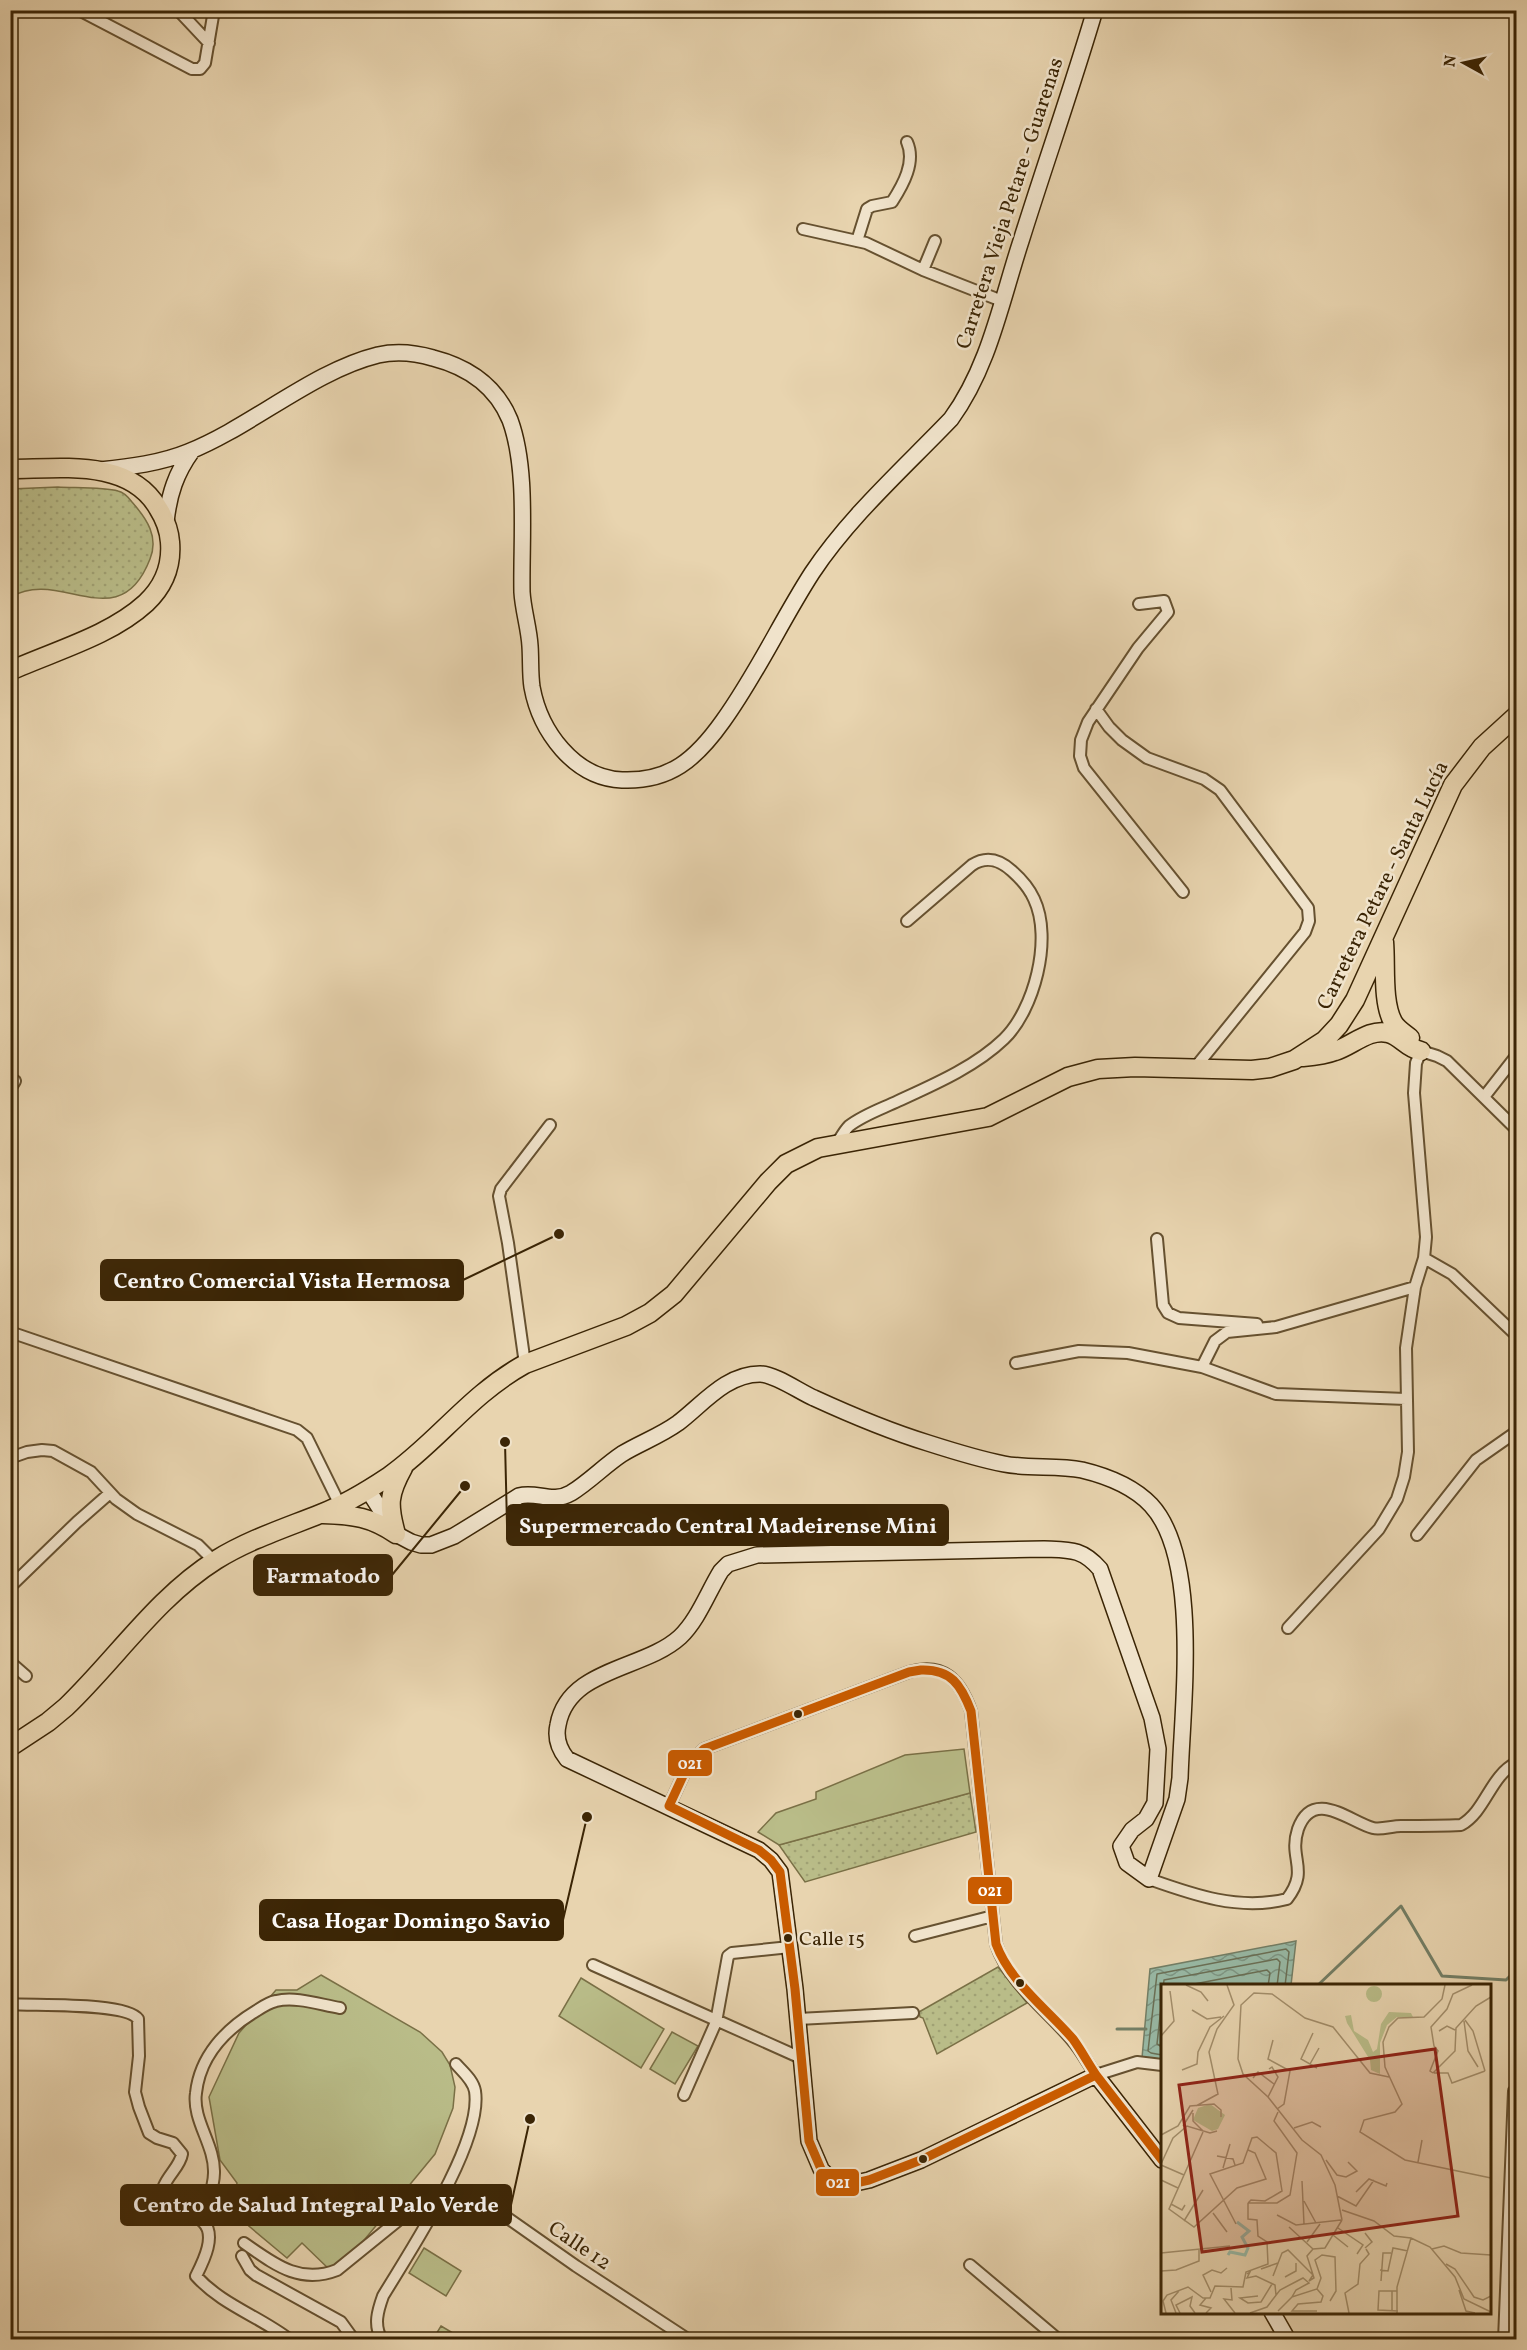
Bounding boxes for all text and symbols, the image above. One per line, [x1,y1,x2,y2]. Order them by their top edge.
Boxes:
north arrow [1434,33,1494,93]
street label: Carretera Vieja Petare - Guarenas [950,54,1071,353]
text: N [1439,54,1463,68]
street label: Carretera Petare - Santa Lucía [1310,756,1456,1015]
callout: Centro Comercial Vista Hermosa [101,1260,463,1300]
text: Centro Comercial Vista Hermosa [113,1267,451,1298]
callout: Supermercado Central Madeirense Mini [507,1505,948,1545]
text: Supermercado Central Madeirense Mini [519,1512,937,1543]
callout: Farmatodo [254,1555,392,1595]
text: Farmatodo [266,1562,380,1593]
unlabelled marker [792,1708,804,1720]
line badge: 021 [667,1749,713,1777]
text: 021 [678,1754,702,1776]
line badge: 021 [967,1876,1013,1905]
text: 021 [978,1881,1002,1903]
callout: Casa Hogar Domingo Savio [260,1900,563,1940]
text: Casa Hogar Domingo Savio [272,1907,550,1938]
place label: Calle 15 [799,1926,865,1954]
marker: Calle 15 [782,1932,794,1944]
unlabelled marker [1014,1977,1026,1989]
inset map [1161,1984,1491,2314]
unlabelled marker [917,2153,929,2165]
line badge: 021 [815,2168,860,2197]
text: 021 [826,2173,850,2195]
callout: Centro de Salud Integral Palo Verde [121,2185,511,2225]
text: Centro de Salud Integral Palo Verde [133,2191,499,2222]
street label: Calle 12 [542,2215,616,2278]

